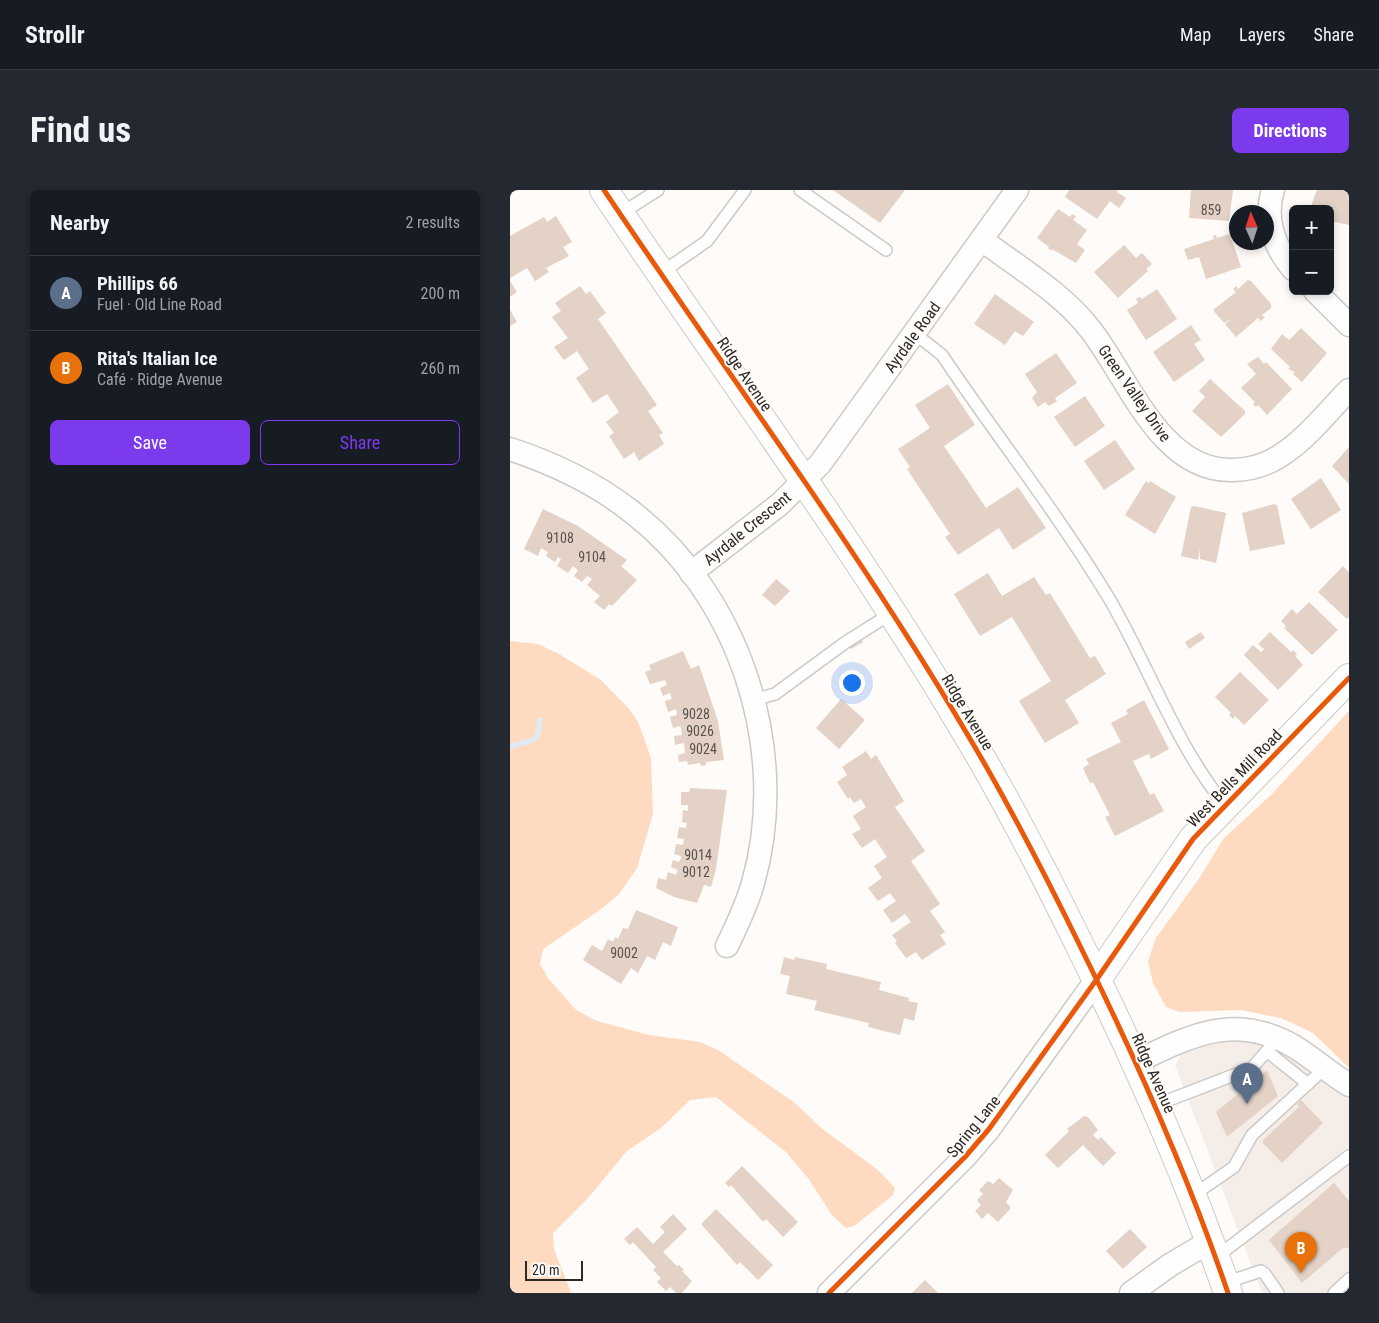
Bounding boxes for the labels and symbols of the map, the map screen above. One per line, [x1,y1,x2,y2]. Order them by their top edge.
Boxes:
house number: 859 [1201,202,1221,218]
north arrow [1229,205,1274,250]
street label: Ayrdale Road [880,298,944,376]
street label: Ridge Avenue [713,334,776,415]
street label: Green Valley Drive [1094,341,1175,445]
street label: Ayrdale Crescent [700,487,795,569]
house number: 9108 [546,530,574,546]
house number: 9104 [578,549,606,565]
your location [839,670,865,696]
street label: Ridge Avenue [937,671,998,754]
house number: 9028 [682,706,710,722]
house number: 9026 [686,723,714,739]
street label: West Bells Mill Road [1183,725,1286,831]
house number: 9024 [689,741,717,757]
house number: 9014 [684,847,712,863]
house number: 9012 [682,864,710,880]
house number: 9002 [610,945,638,961]
street label: Ridge Avenue [1128,1030,1180,1116]
pin: A [1231,1063,1263,1104]
street label: Spring Lane [943,1091,1004,1161]
pin: B [1285,1232,1317,1273]
scale bar [525,1258,582,1281]

